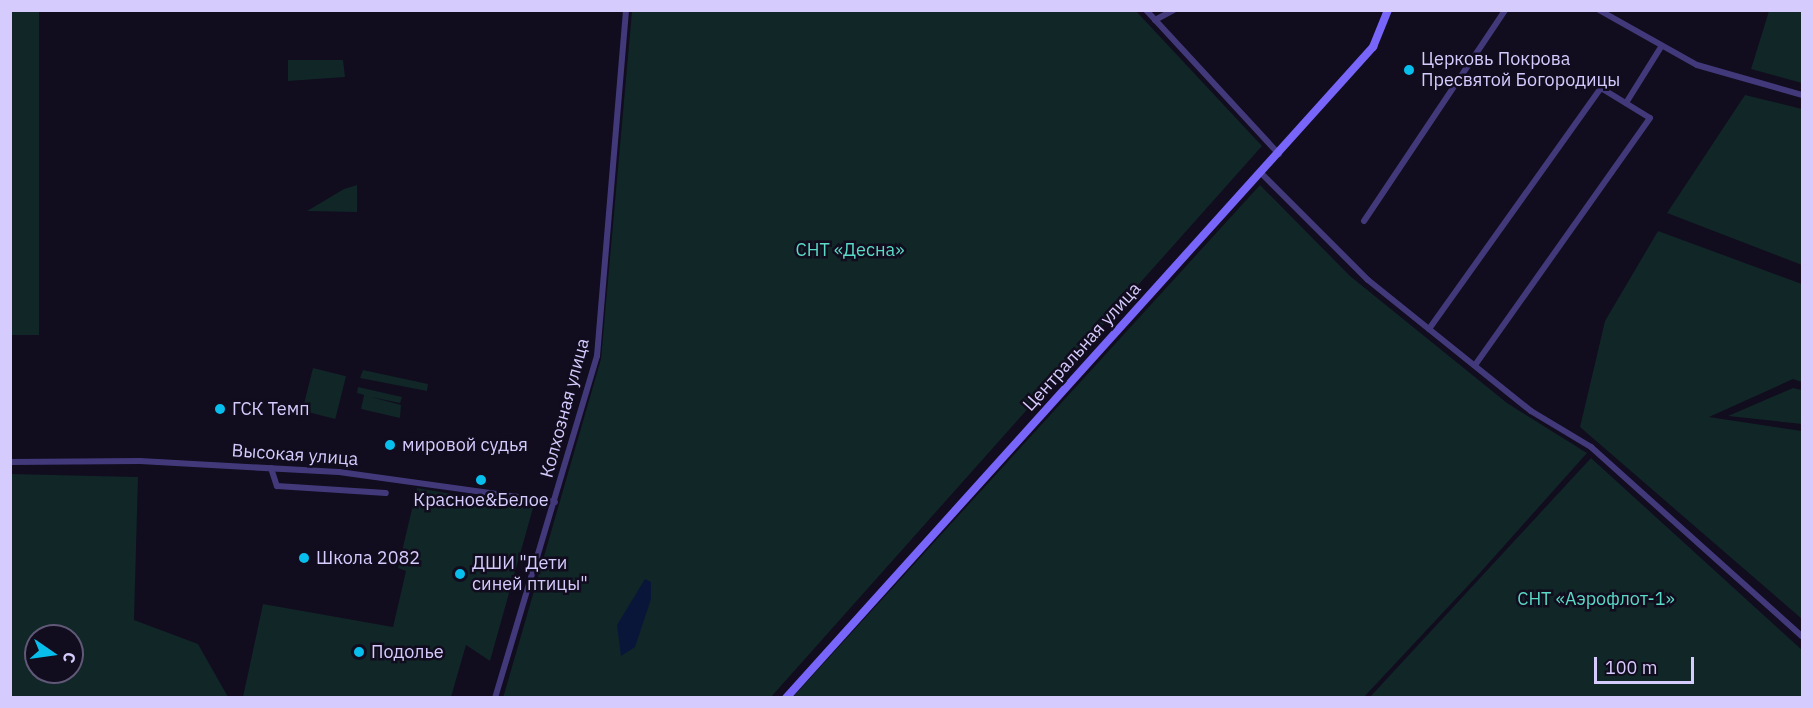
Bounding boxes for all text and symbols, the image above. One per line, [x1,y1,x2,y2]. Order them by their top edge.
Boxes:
place label: Церковь Покрова Пресвятой Богородицы [1421,49,1620,92]
marker: Церковь Покрова Пресвятой Богородицы [1402,63,1416,77]
park label: СНТ «Десна» [796,239,904,261]
street label: Центральная улица [1019,278,1145,416]
street label: Колхозная улица [536,336,594,480]
place label: ГСК Темп [232,398,310,420]
marker: ГСК Темп [213,402,227,416]
place label: мировой судья [402,434,528,456]
marker: мировой судья [383,438,397,452]
street label: Высокая улица [231,440,359,470]
marker: Красное&Белое [474,473,488,487]
place label: Красное&Белое [413,489,549,511]
place label: Школа 2082 [316,547,420,569]
marker: Школа 2082 [297,551,311,565]
place label: ДШИ "Дети синей птицы" [472,553,588,596]
marker: ДШИ "Дети синей птицы" [453,567,467,581]
park label: СНТ «Аэрофлот-1» [1517,588,1675,610]
north arrow [24,624,84,684]
place label: Подолье [371,641,444,663]
marker: Подолье [352,645,366,659]
scale bar [1597,645,1698,683]
text: С [59,650,81,665]
text: 100 m [1605,656,1657,679]

